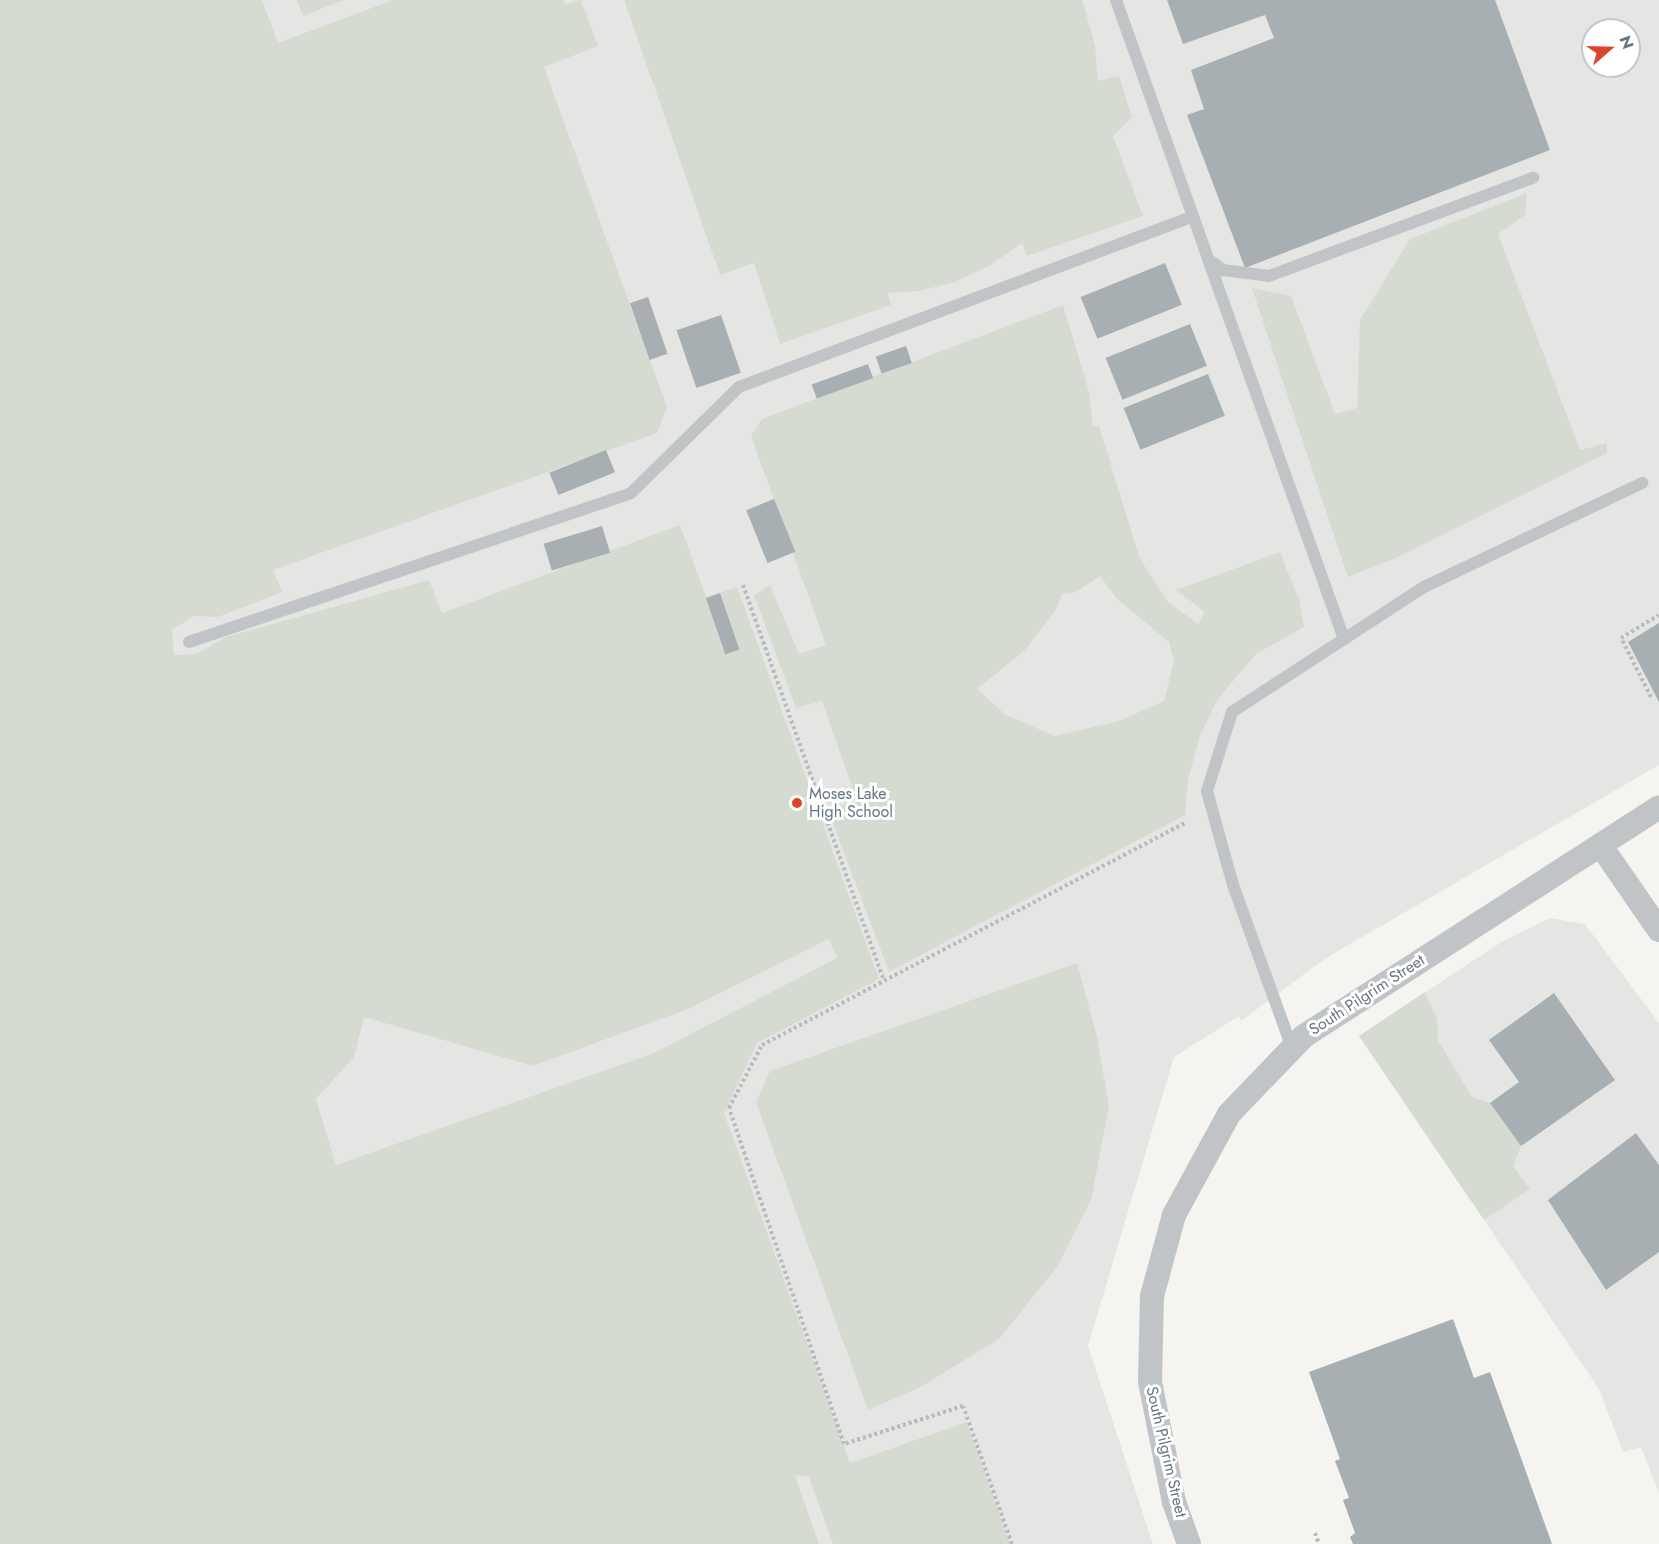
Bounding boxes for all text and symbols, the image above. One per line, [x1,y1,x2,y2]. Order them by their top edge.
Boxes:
north arrow [1581,18,1641,78]
text: N [1614,32,1639,52]
place label: Moses Lake High School [809,784,893,822]
marker: Moses Lake High School [790,796,804,810]
street label: South Pilgrim Street [1306,951,1428,1039]
street label: South Pilgrim Street [1142,1385,1190,1519]

